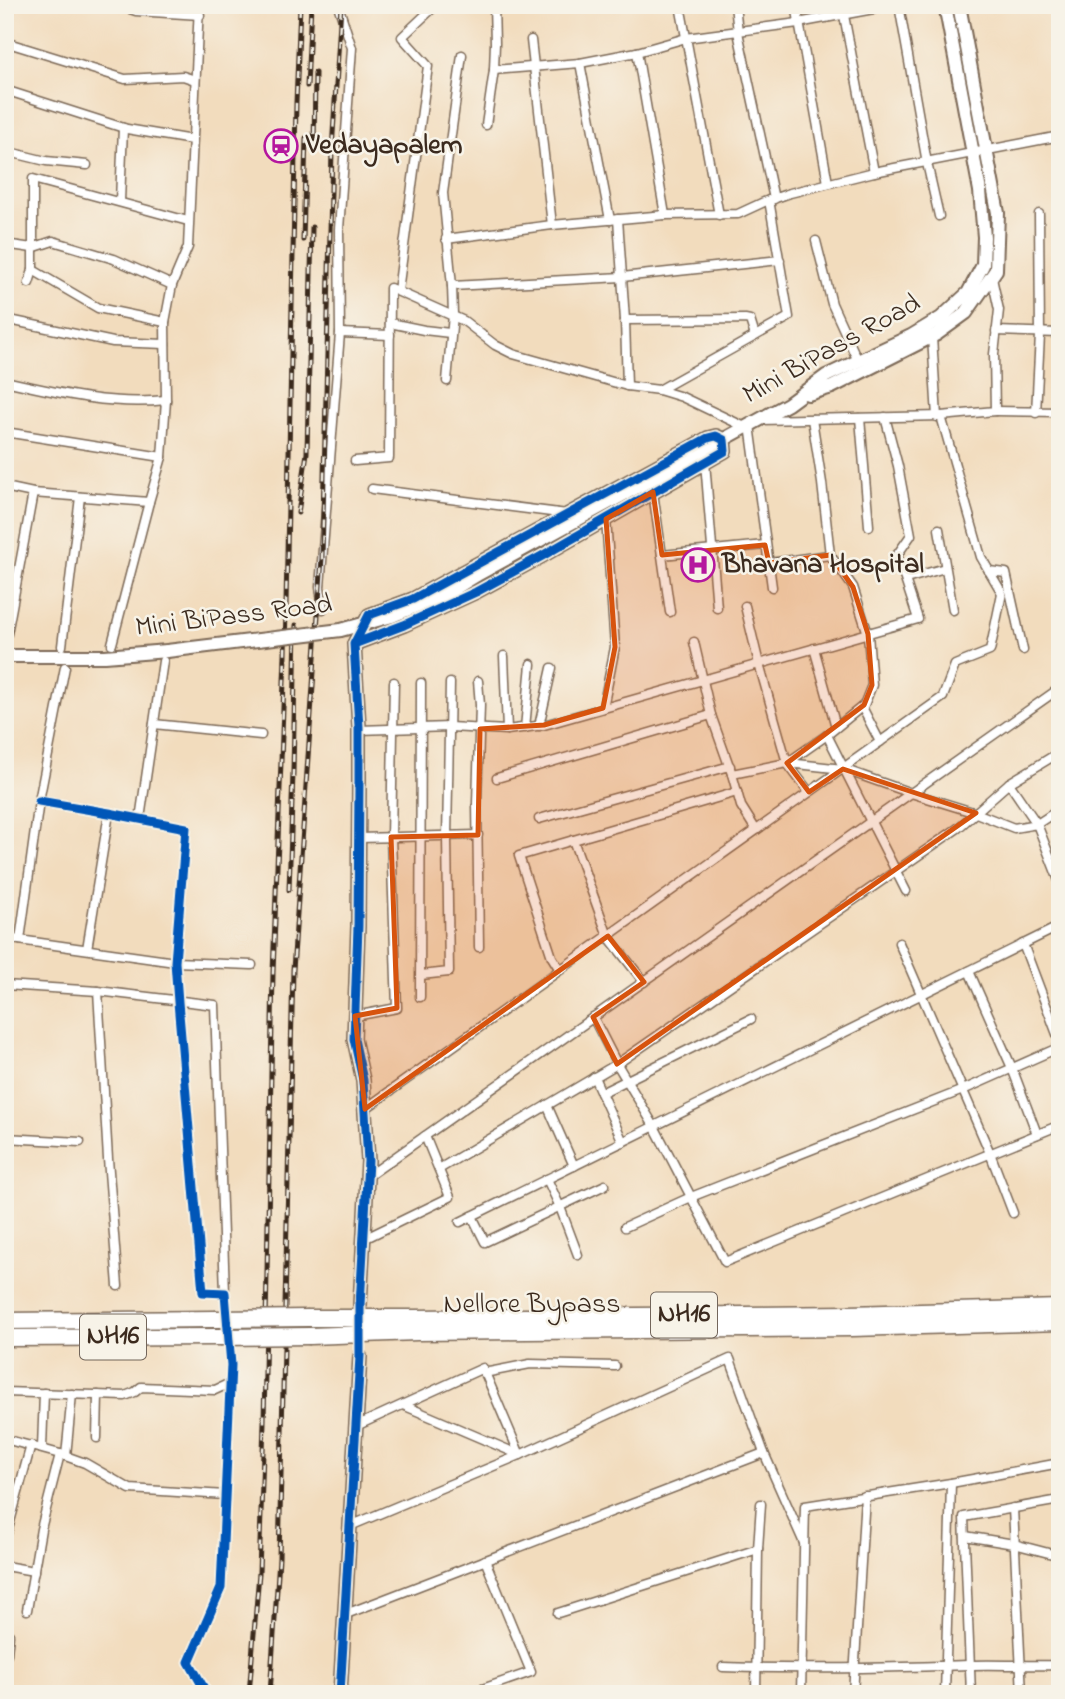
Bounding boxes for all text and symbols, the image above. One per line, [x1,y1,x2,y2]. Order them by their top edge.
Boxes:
place label: Vedayapalem [305,126,463,167]
station icon: Vedayapalem [262,127,300,165]
street label: Mini BiPass Road [736,284,929,416]
place label: Bhavana Hospital [720,545,924,586]
hospital icon: Bhavana Hospital [679,546,717,584]
street label: Mini BiPass Road [133,585,335,649]
street label: Nellore Bypass [444,1285,620,1326]
road number: NH16 [651,1292,717,1338]
road number: NH16 [80,1314,146,1360]

